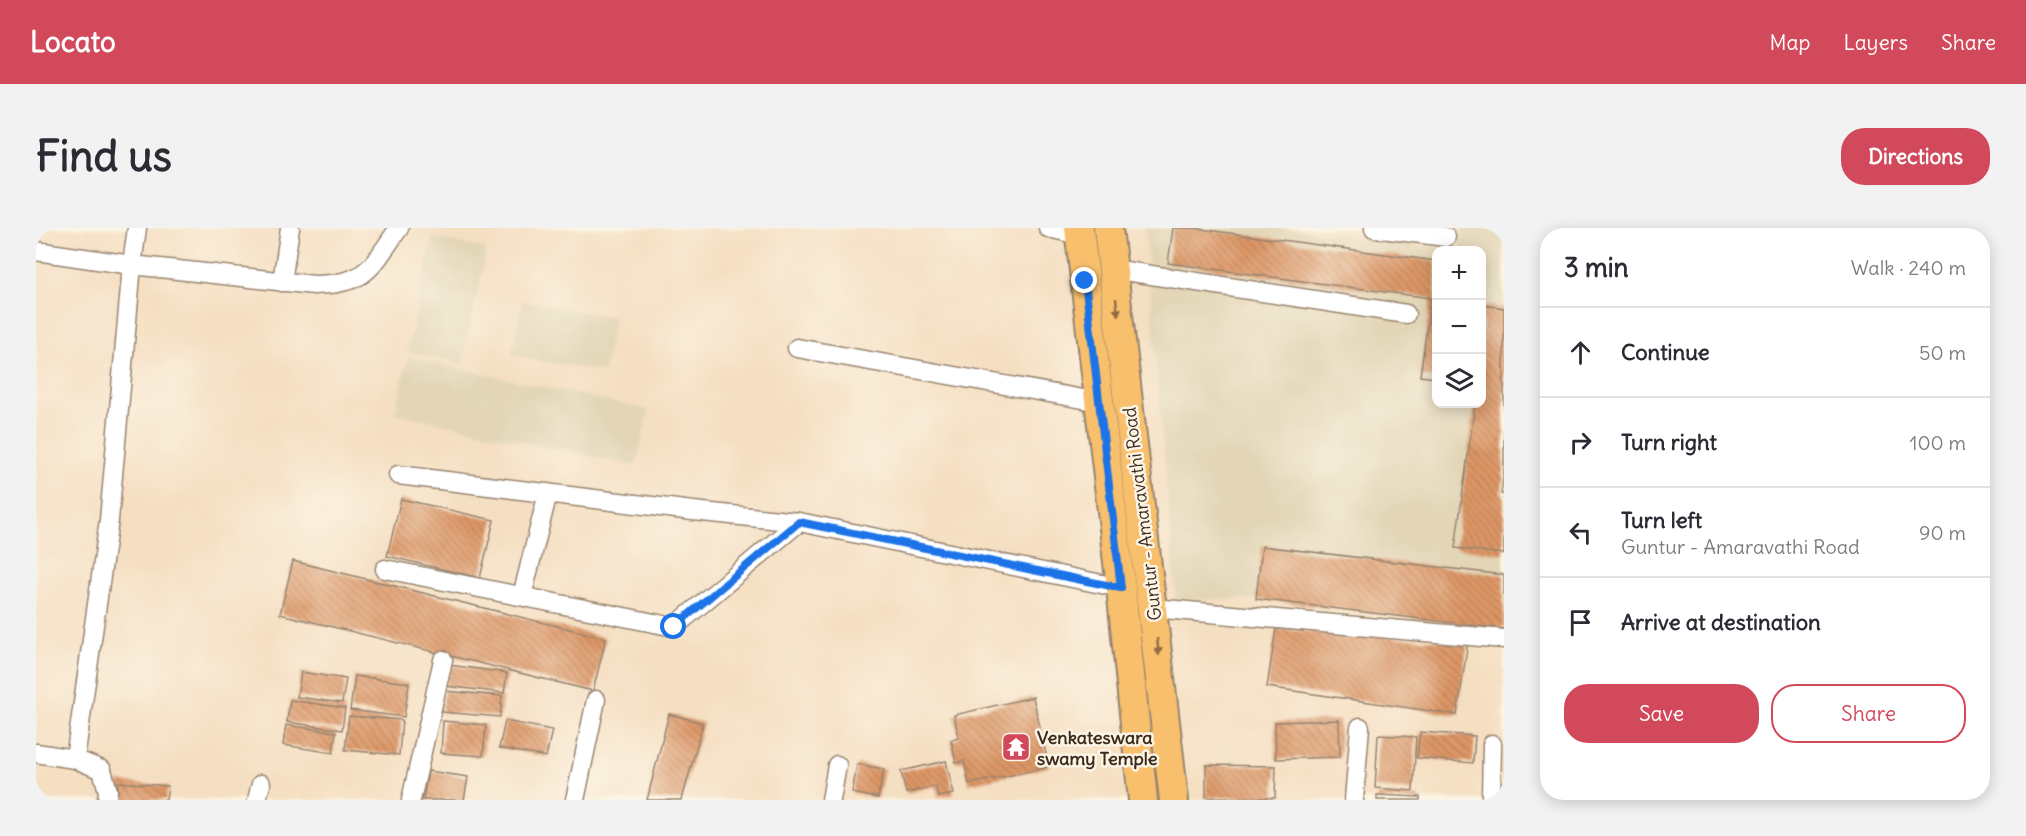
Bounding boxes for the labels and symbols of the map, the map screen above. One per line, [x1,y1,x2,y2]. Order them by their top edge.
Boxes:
route end [1071,267,1097,293]
one-way arrow [1113,298,1122,317]
street label: Guntur - Amaravathi Road [1117,406,1167,622]
route start [660,613,686,639]
one-way arrow [1153,637,1162,656]
place label: Venkateswara swamy Temple [1037,726,1158,770]
temple icon: Venkateswara swamy Temple [1000,731,1032,763]

